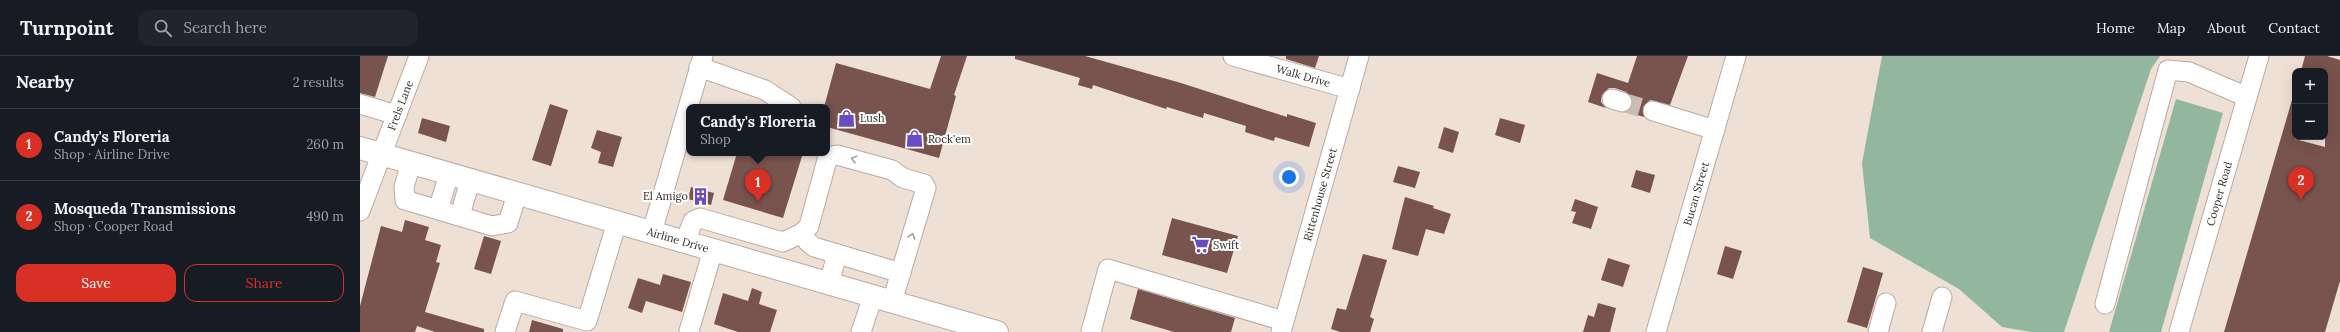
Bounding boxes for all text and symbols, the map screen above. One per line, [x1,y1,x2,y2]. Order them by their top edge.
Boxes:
search box [138,10,418,46]
text: Turnpoint [20,16,114,40]
icon: search [152,17,174,39]
text: Search here [184,18,267,37]
text: Home [2096,19,2135,37]
text: Map [2157,19,2185,37]
text: About [2207,19,2246,37]
text: Contact [2268,19,2320,37]
street label: Walk Drive [1275,62,1332,90]
map controls [2292,68,2328,140]
button: + [2292,68,2328,104]
text: Nearby [16,71,74,93]
text: 2 results [293,74,344,91]
street label: Frels Lane [384,78,416,132]
popup [686,104,830,156]
button: − [2292,104,2328,140]
shop icon: Lush [837,108,857,128]
place label: Lush [860,111,885,125]
text: Candy's Floreria [700,112,816,131]
text: Candy's Floreria [54,127,170,146]
shop icon: Rock'em [905,129,925,149]
text: Shop [700,131,731,148]
place label: Rock'em [928,132,971,146]
text: 1 [26,136,32,153]
text: 260 m [306,136,344,153]
street label: Rittenhouse Street [1300,145,1340,243]
text: Shop · Airline Drive [54,146,170,163]
one-way arrow [851,155,858,164]
street label: Bucan Street [1680,159,1712,227]
street label: Cooper Road [2203,159,2235,228]
your location [1279,167,1299,187]
pin: 2 [2288,167,2314,200]
pin: 1 [745,169,771,202]
building icon: El Amigo [691,186,711,206]
place label: El Amigo [643,189,688,203]
text: Mosqueda Transmissions [54,199,236,218]
text: 2 [26,208,32,225]
text: 490 m [306,208,344,225]
text: Shop · Cooper Road [54,218,173,235]
street label: Airline Drive [644,224,711,255]
one-way arrow [907,233,916,240]
supermarket icon: Swift [1190,235,1210,255]
place label: Swift [1213,238,1240,252]
button: Save [16,264,176,302]
button: Share [184,264,344,302]

